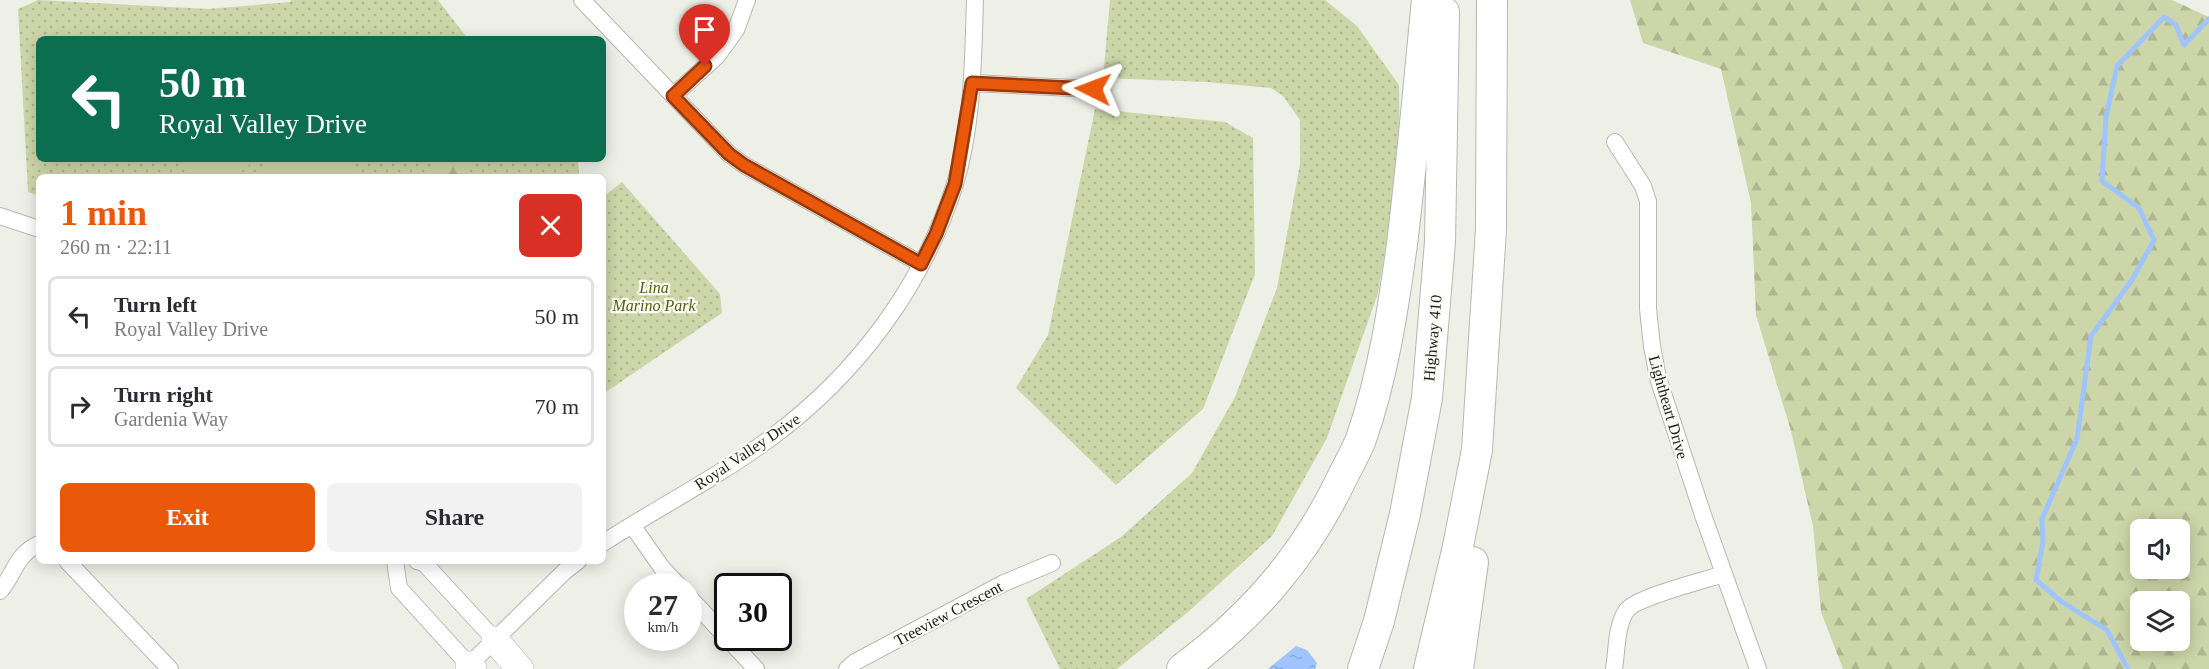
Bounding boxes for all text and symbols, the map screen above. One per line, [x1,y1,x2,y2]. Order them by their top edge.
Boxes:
pin [679,4,730,66]
icon: arrive [688,13,721,46]
position arrow [1061,57,1125,121]
icon: left [60,60,138,138]
text: 50 m [159,60,247,106]
text: Royal Valley Drive [159,109,367,139]
text: 1 min [60,193,147,233]
button: close [519,194,582,257]
text: 260 m · 22:11 [60,236,172,258]
park label: Lina Marino Park [611,279,696,314]
text: Turn left [114,292,197,317]
street label: Highway 410 [1420,294,1446,382]
icon: left [63,300,96,333]
text: 50 m [534,304,579,329]
text: Royal Valley Drive [114,318,268,340]
street label: Lightheart Drive [1645,353,1691,461]
text: Turn right [114,382,213,407]
icon: right [63,390,96,423]
text: 70 m [534,394,579,419]
text: Gardenia Way [114,408,228,430]
street label: Royal Valley Drive [691,410,804,494]
button: Exit [60,483,315,552]
button: Share [327,483,582,552]
map controls [2130,519,2190,651]
button: sound [2130,519,2190,579]
speed limit sign: 30 [714,573,792,651]
street label: Treeview Crescent [891,578,1006,649]
text: 27 [648,588,678,621]
button: layers [2130,591,2190,651]
text: km/h [648,619,678,635]

